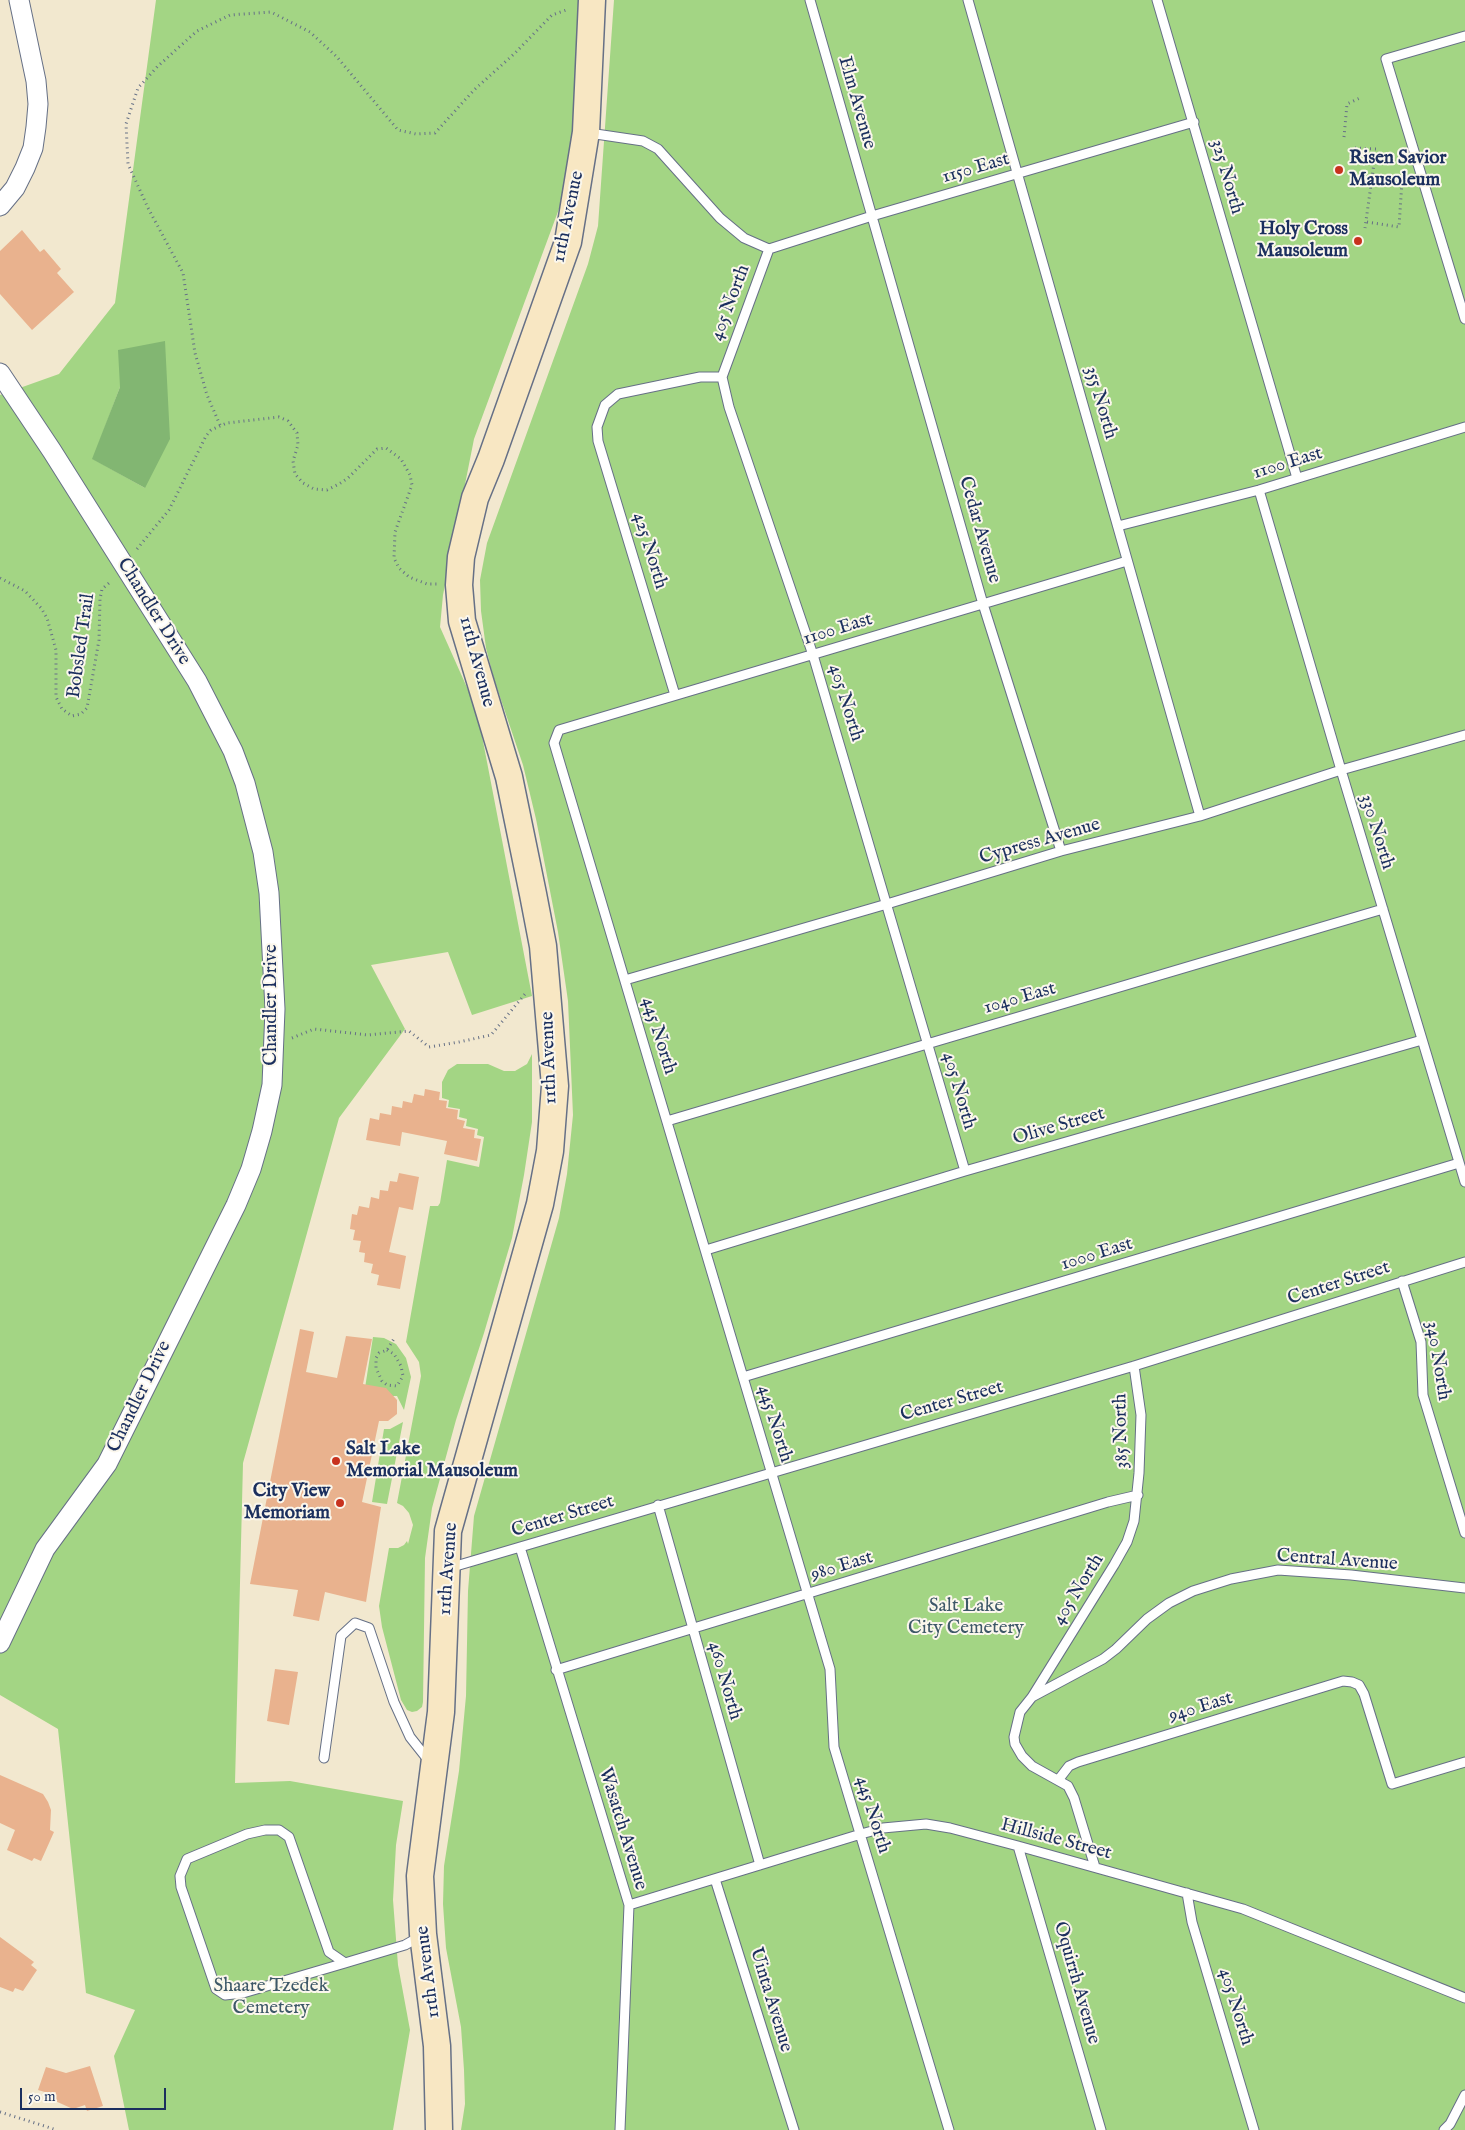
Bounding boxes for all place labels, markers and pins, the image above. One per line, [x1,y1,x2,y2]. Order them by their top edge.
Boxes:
place label: Risen Savior Mausoleum [1349,148,1446,192]
marker: Risen Savior Mausoleum [1333,164,1345,176]
place label: Holy Cross Mausoleum [1257,219,1348,263]
marker: Holy Cross Mausoleum [1352,235,1364,247]
place label: Salt Lake Memorial Mausoleum [346,1439,518,1483]
marker: Salt Lake Memorial Mausoleum [330,1455,342,1467]
place label: City View Memoriam [244,1481,330,1525]
marker: City View Memoriam [334,1497,346,1509]

